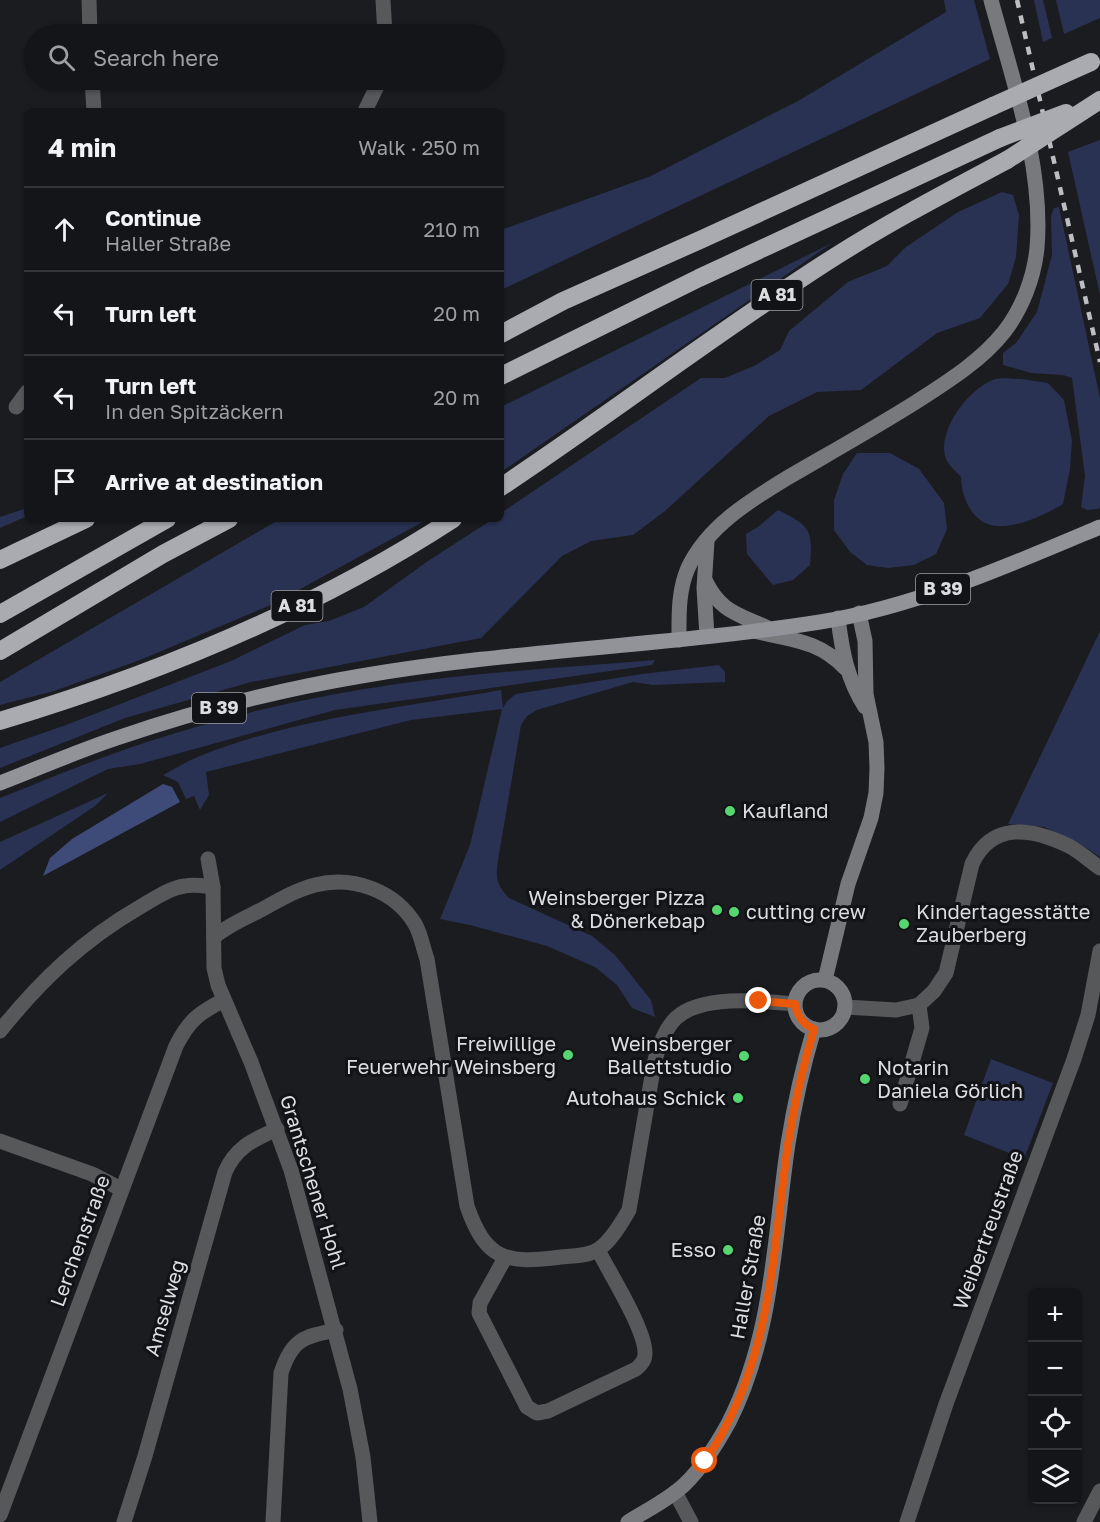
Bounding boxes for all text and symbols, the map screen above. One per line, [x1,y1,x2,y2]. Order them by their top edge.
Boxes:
search box [24,24,504,90]
icon: search [45,41,78,74]
text: Search here [93,44,219,71]
text: 4 min [48,132,116,163]
text: Walk · 250 m [358,135,480,159]
text: Continue [105,204,201,231]
icon: ahead [48,213,81,246]
text: 210 m [424,217,480,241]
text: Haller Straße [105,231,231,255]
road number: A 81 [752,280,802,310]
icon: left [48,297,81,330]
text: Turn left [105,300,196,327]
text: 20 m [433,301,480,325]
text: Turn left [105,372,196,399]
icon: left [48,381,81,414]
text: 20 m [433,385,480,409]
text: In den Spitzäckern [105,399,284,423]
icon: arrive [48,465,81,498]
text: Arrive at destination [105,468,323,495]
road number: B 39 [916,574,970,604]
road number: A 81 [272,591,322,621]
road number: B 39 [192,693,246,723]
place label: Kaufland [742,798,829,822]
marker: Kaufland [723,804,737,818]
place label: Weinsberger Pizza & Dönerkebap [528,885,705,932]
place label: cutting crew [746,899,866,923]
place label: Kindertagesstätte Zauberberg [916,899,1090,946]
marker: Weinsberger Pizza & Dönerkebap [710,903,724,917]
marker: cutting crew [727,905,741,919]
marker: Kindertagesstätte Zauberberg [897,917,911,931]
route end [745,987,771,1013]
place label: Freiwillige Feuerwehr Weinsberg [346,1031,556,1078]
place label: Weinsberger Ballettstudio [607,1031,732,1078]
marker: Freiwillige Feuerwehr Weinsberg [561,1048,575,1062]
marker: Weinsberger Ballettstudio [737,1049,751,1063]
place label: Notarin Daniela Görlich [877,1055,1023,1102]
marker: Notarin Daniela Görlich [858,1072,872,1086]
place label: Autohaus Schick [566,1085,726,1109]
marker: Autohaus Schick [731,1091,745,1105]
street label: Grantschener Hohl [276,1092,352,1272]
street label: Weibertreustraße [947,1147,1027,1312]
street label: Lerchenstraße [44,1172,114,1310]
street label: Haller Straße [724,1213,770,1341]
place label: Esso [671,1237,716,1261]
marker: Esso [721,1243,735,1257]
street label: Amselweg [139,1257,189,1359]
map controls [1028,1288,1082,1504]
button: + [1028,1288,1082,1342]
button: − [1028,1342,1082,1396]
button: locate [1028,1396,1082,1450]
route start [691,1447,717,1473]
button: layers [1028,1450,1082,1504]

